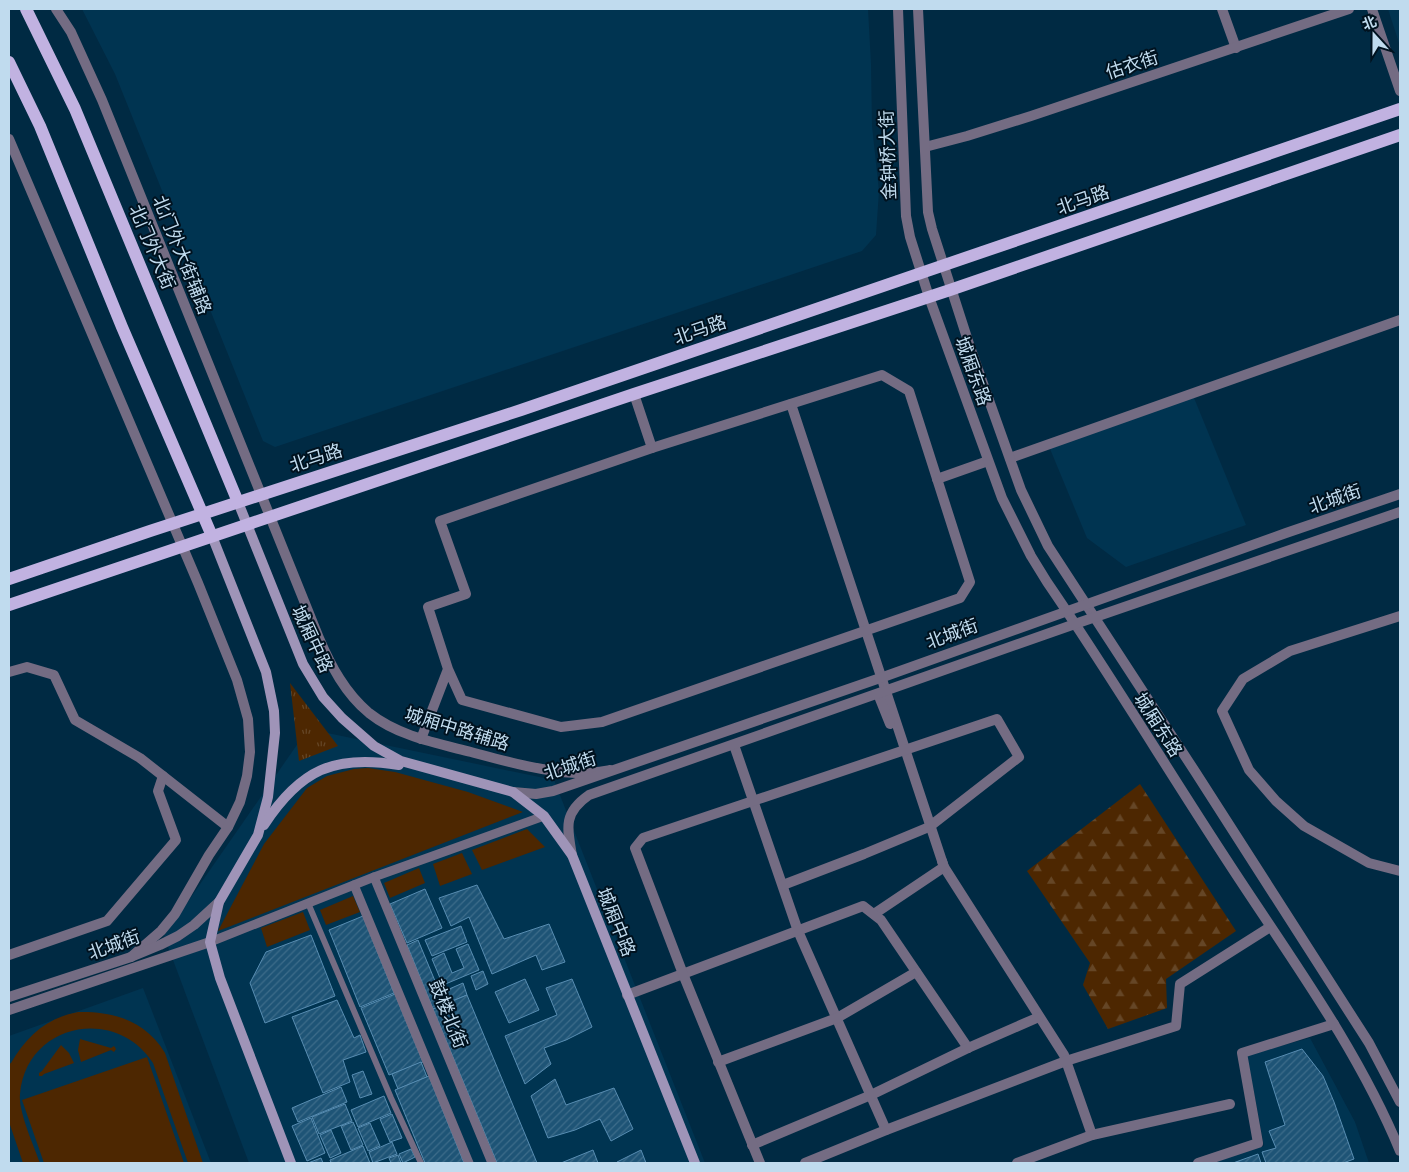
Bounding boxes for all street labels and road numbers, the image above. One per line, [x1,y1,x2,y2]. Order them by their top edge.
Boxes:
street label: 估衣街 [1103,46,1161,83]
street label: 金钟桥大街 [875,110,900,200]
street label: 北马路 [1054,181,1112,218]
street label: 北门外大街辅路 [149,192,216,317]
street label: 北门外大街 [125,201,180,292]
street label: 北马路 [671,311,729,348]
street label: 城厢东路 [951,333,996,408]
street label: 北马路 [287,439,345,476]
street label: 北城街 [1306,480,1364,517]
street label: 城厢中路 [288,602,337,676]
street label: 北城街 [923,614,981,653]
street label: 城厢东路 [1130,689,1187,761]
street label: 城厢中路辅路 [402,703,512,754]
street label: 北城街 [541,747,599,784]
street label: 城厢中路 [593,885,640,959]
street label: 北城街 [85,925,143,964]
street label: 鼓楼北街 [425,977,472,1051]

